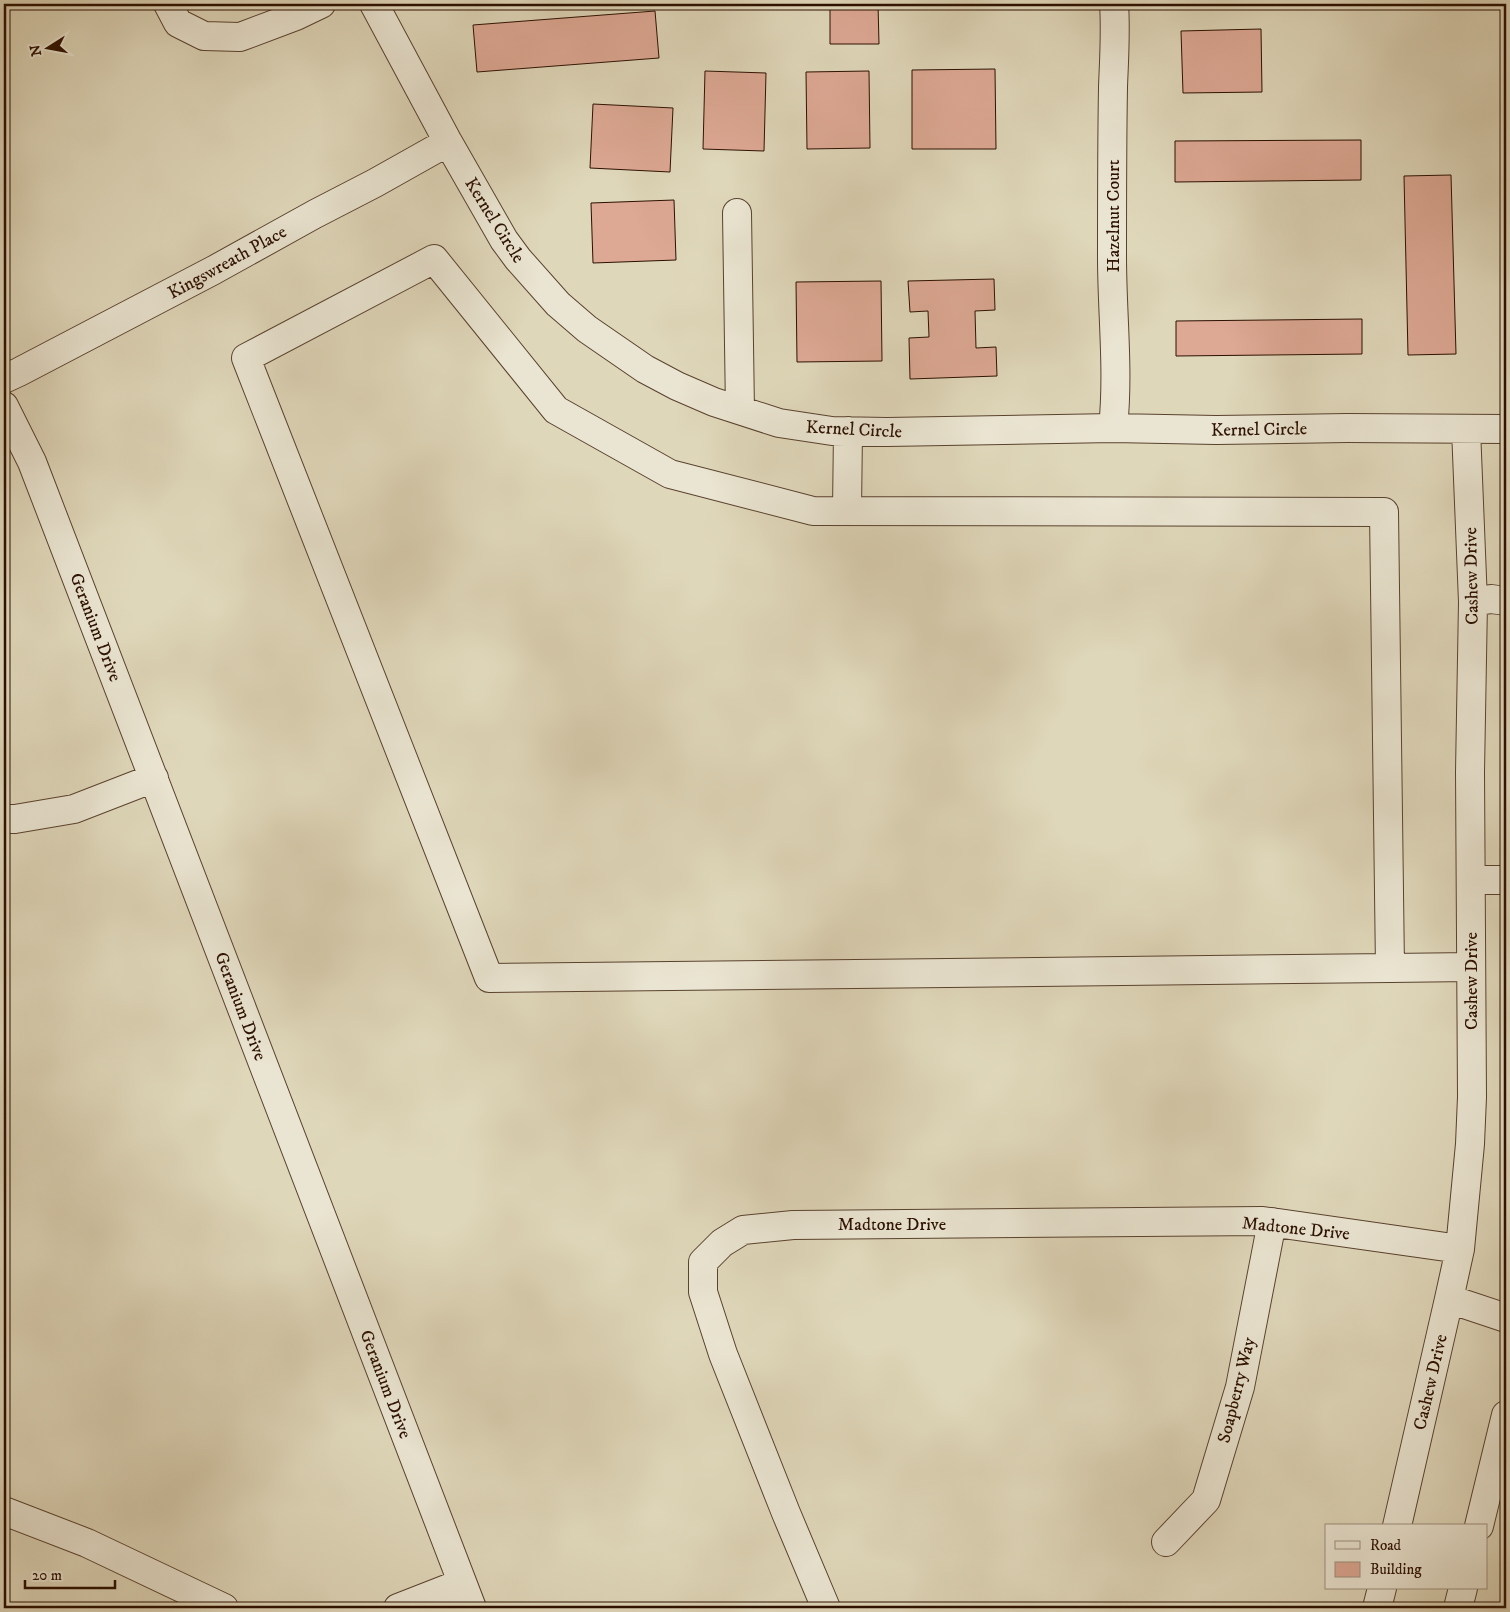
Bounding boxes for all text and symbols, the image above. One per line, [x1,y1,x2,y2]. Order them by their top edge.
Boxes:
north arrow [22,22,72,72]
text: N [26,42,46,58]
street label: Hazelnut Court [1103,159,1125,272]
street label: Kernel Circle [459,174,529,267]
street label: Kingswreath Place [164,221,291,305]
street label: Kernel Circle [805,416,903,444]
street label: Kernel Circle [1211,418,1307,442]
street label: Cashew Drive [1460,527,1484,625]
street label: Geranium Drive [64,570,126,685]
street label: Cashew Drive [1461,932,1483,1030]
street label: Geranium Drive [209,949,271,1064]
street label: Madtone Drive [1241,1212,1351,1246]
street label: Madtone Drive [838,1214,946,1236]
street label: Geranium Drive [354,1327,416,1442]
street label: Cashew Drive [1409,1332,1453,1432]
street label: Soapberry Way [1213,1335,1261,1445]
legend [1325,1524,1488,1590]
text: Road [1370,1536,1402,1555]
scale bar [25,1557,115,1589]
text: Building [1370,1560,1422,1579]
text: 20 m [32,1566,62,1585]

